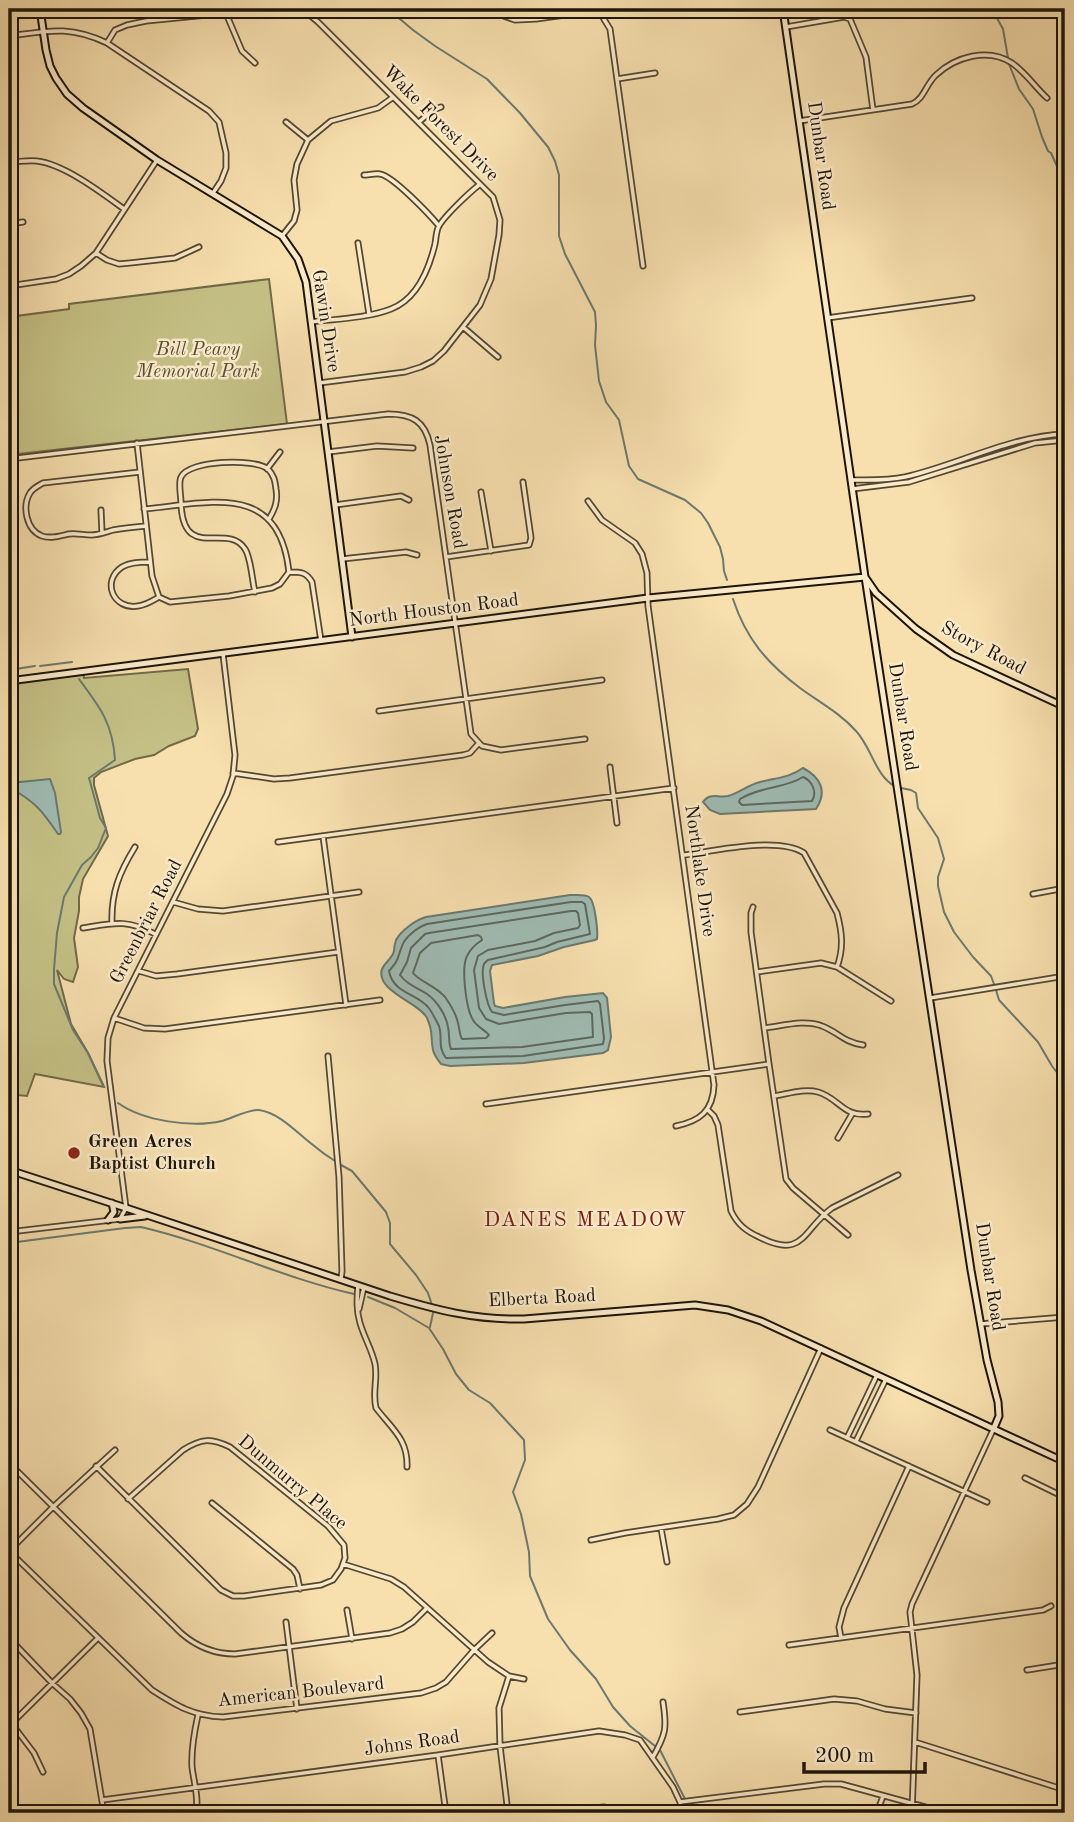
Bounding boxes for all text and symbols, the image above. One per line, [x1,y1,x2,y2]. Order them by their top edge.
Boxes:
street label: Wake Forest Drive [378,62,502,186]
street label: Dunbar Road [803,100,837,212]
street label: Gawin Drive [308,268,342,374]
park label: Bill Peavy Memorial Park [135,341,260,382]
street label: Johnson Road [430,433,468,551]
street label: North Houston Road [348,591,520,631]
street label: Story Road [937,619,1029,679]
street label: Dunbar Road [884,661,920,773]
street label: Northlake Drive [680,804,718,938]
street label: Greenbriar Road [108,857,187,987]
place label: Green Acres Baptist Church [88,1133,216,1174]
marker: Green Acres Baptist Church [66,1145,82,1161]
district label: DANES MEADOW [484,1210,688,1231]
street label: Dunbar Road [971,1221,1007,1333]
street label: Elberta Road [487,1287,597,1311]
street label: Dunmurry Place [234,1432,350,1534]
street label: American Boulevard [217,1675,385,1711]
street label: Johns Road [363,1728,461,1760]
scale bar [804,1731,925,1775]
text: 200 m [815,1746,874,1767]

